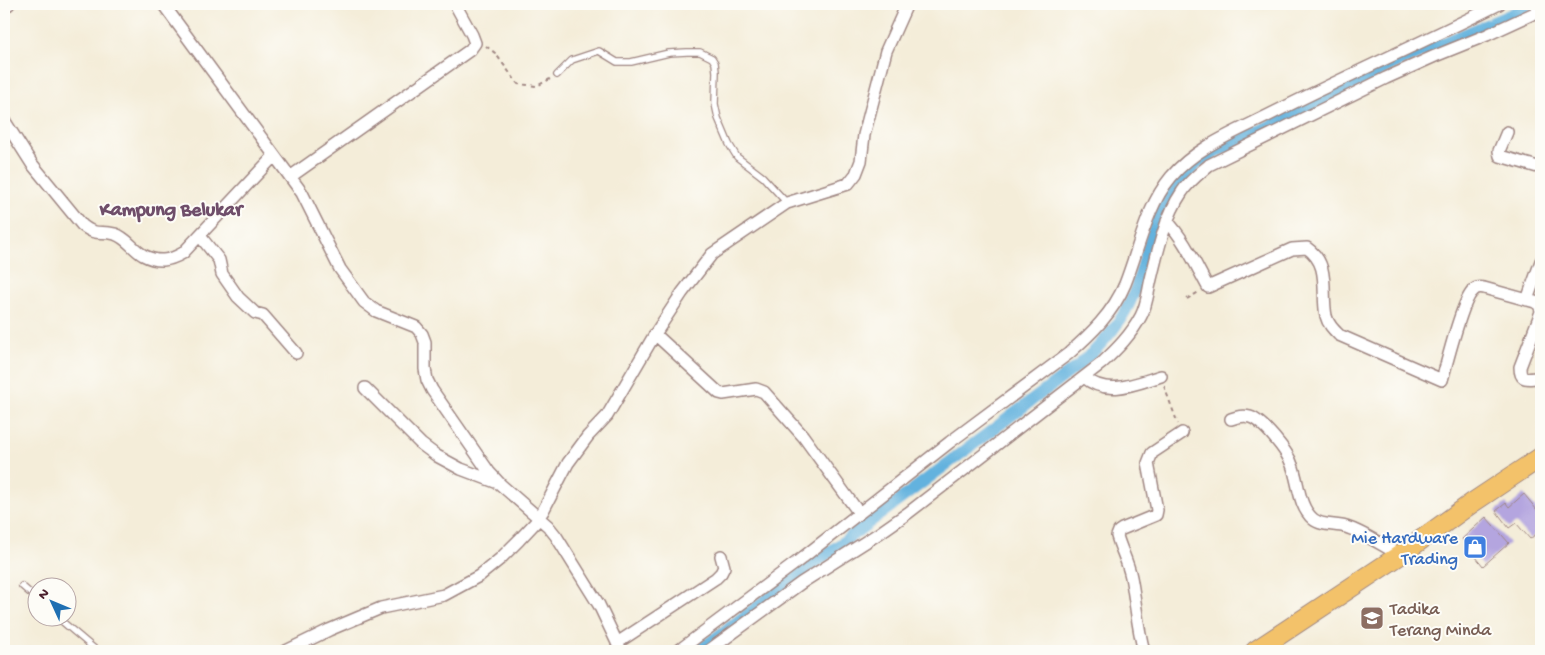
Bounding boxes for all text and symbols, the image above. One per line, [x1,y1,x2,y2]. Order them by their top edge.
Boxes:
district label: Kampung Belukar [99,200,244,223]
place label: Mie Hardware Trading [1351,529,1459,571]
shop icon: Mie Hardware Trading [1462,534,1488,560]
north arrow [28,578,78,628]
text: N [35,586,54,604]
place label: Tadika Terang Minda [1389,600,1492,642]
school or university icon: Tadika Terang Minda [1359,605,1385,631]

